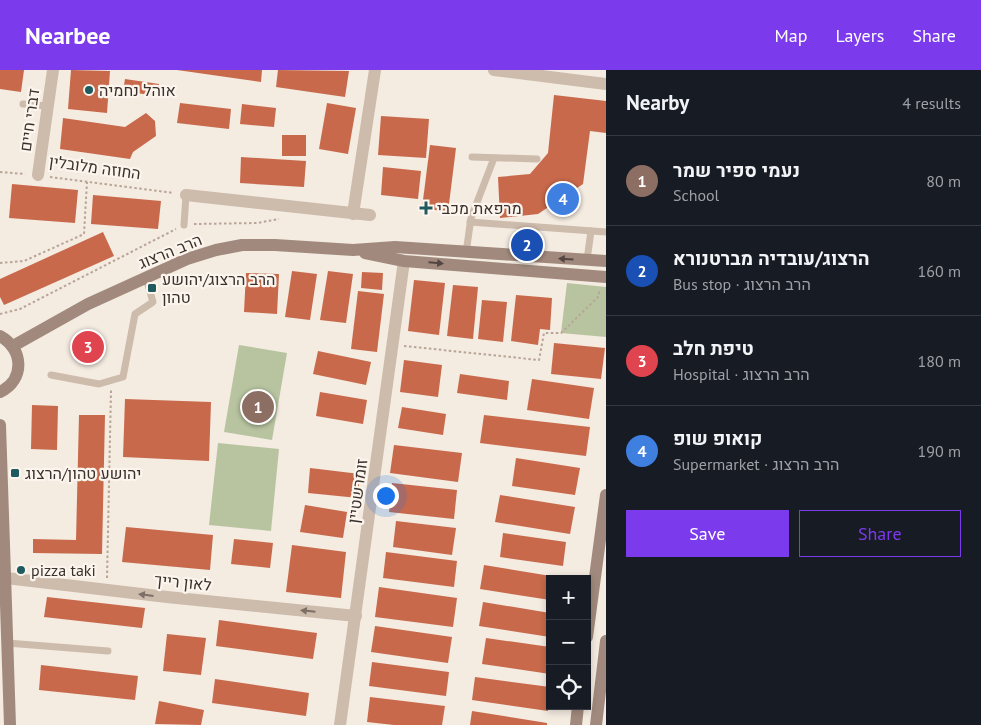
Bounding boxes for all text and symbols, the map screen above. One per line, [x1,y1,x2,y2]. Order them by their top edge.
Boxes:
text: Nearbee [25,20,110,51]
text: Map [775,24,807,47]
text: Layers [835,24,884,47]
text: Share [912,24,956,47]
place label: אוהל נחמיה [99,80,176,100]
marker: אוהל נחמיה [83,84,95,96]
street label: דברי חיים [15,87,43,153]
text: Nearby [626,89,689,116]
text: 4 results [902,93,961,113]
street label: החוזה מלובלין [48,151,142,183]
text: נעמי ספיר שמר [673,158,800,182]
text: 1 [637,171,647,191]
text: 80 m [926,171,961,191]
pin: 4 [547,180,579,218]
text: School [673,185,719,205]
place label: מרפאת מכבי [437,198,522,218]
marker: מרפאת מכבי [419,201,433,215]
pin: 2 [511,226,543,264]
street label: הרב הרצוג [135,229,205,273]
text: הרצוג/עובדיה מברטנורא [673,246,870,270]
one-way arrow [558,254,574,262]
one-way arrow [428,260,444,268]
text: 2 [637,261,647,281]
text: 160 m [918,261,961,281]
place label: הרב הרצוג/יהושע טהון [162,269,275,307]
text: Bus stop · הרב הרצוג [673,274,811,294]
marker: הרב הרצוג/יהושע טהון [146,282,158,294]
pin: 3 [72,328,104,366]
text: טיפת חלב [673,336,754,360]
text: 3 [637,351,647,371]
text: 180 m [918,351,961,371]
text: Hospital · הרב הרצוג [673,364,810,384]
pin: 1 [242,388,274,426]
text: קואופ שופ [673,426,762,450]
text: 4 [637,441,647,461]
text: 190 m [918,441,961,461]
text: Supermarket · הרב הרצוג [673,454,839,474]
street label: זומרשטיין [343,457,371,525]
place label: יהושע טהון/הרצוג [25,463,141,483]
marker: יהושע טהון/הרצוג [9,467,21,479]
your location [373,483,399,509]
button: Save [626,510,789,557]
button: Share [799,510,961,557]
place label: pizza taki [31,560,96,580]
marker: pizza taki [15,564,27,576]
street label: לאון רייך [153,569,213,595]
map controls [546,575,591,710]
button: + [546,575,591,620]
one-way arrow [138,591,154,599]
one-way arrow [300,607,316,615]
button: − [546,620,591,665]
button: locate [546,665,591,710]

